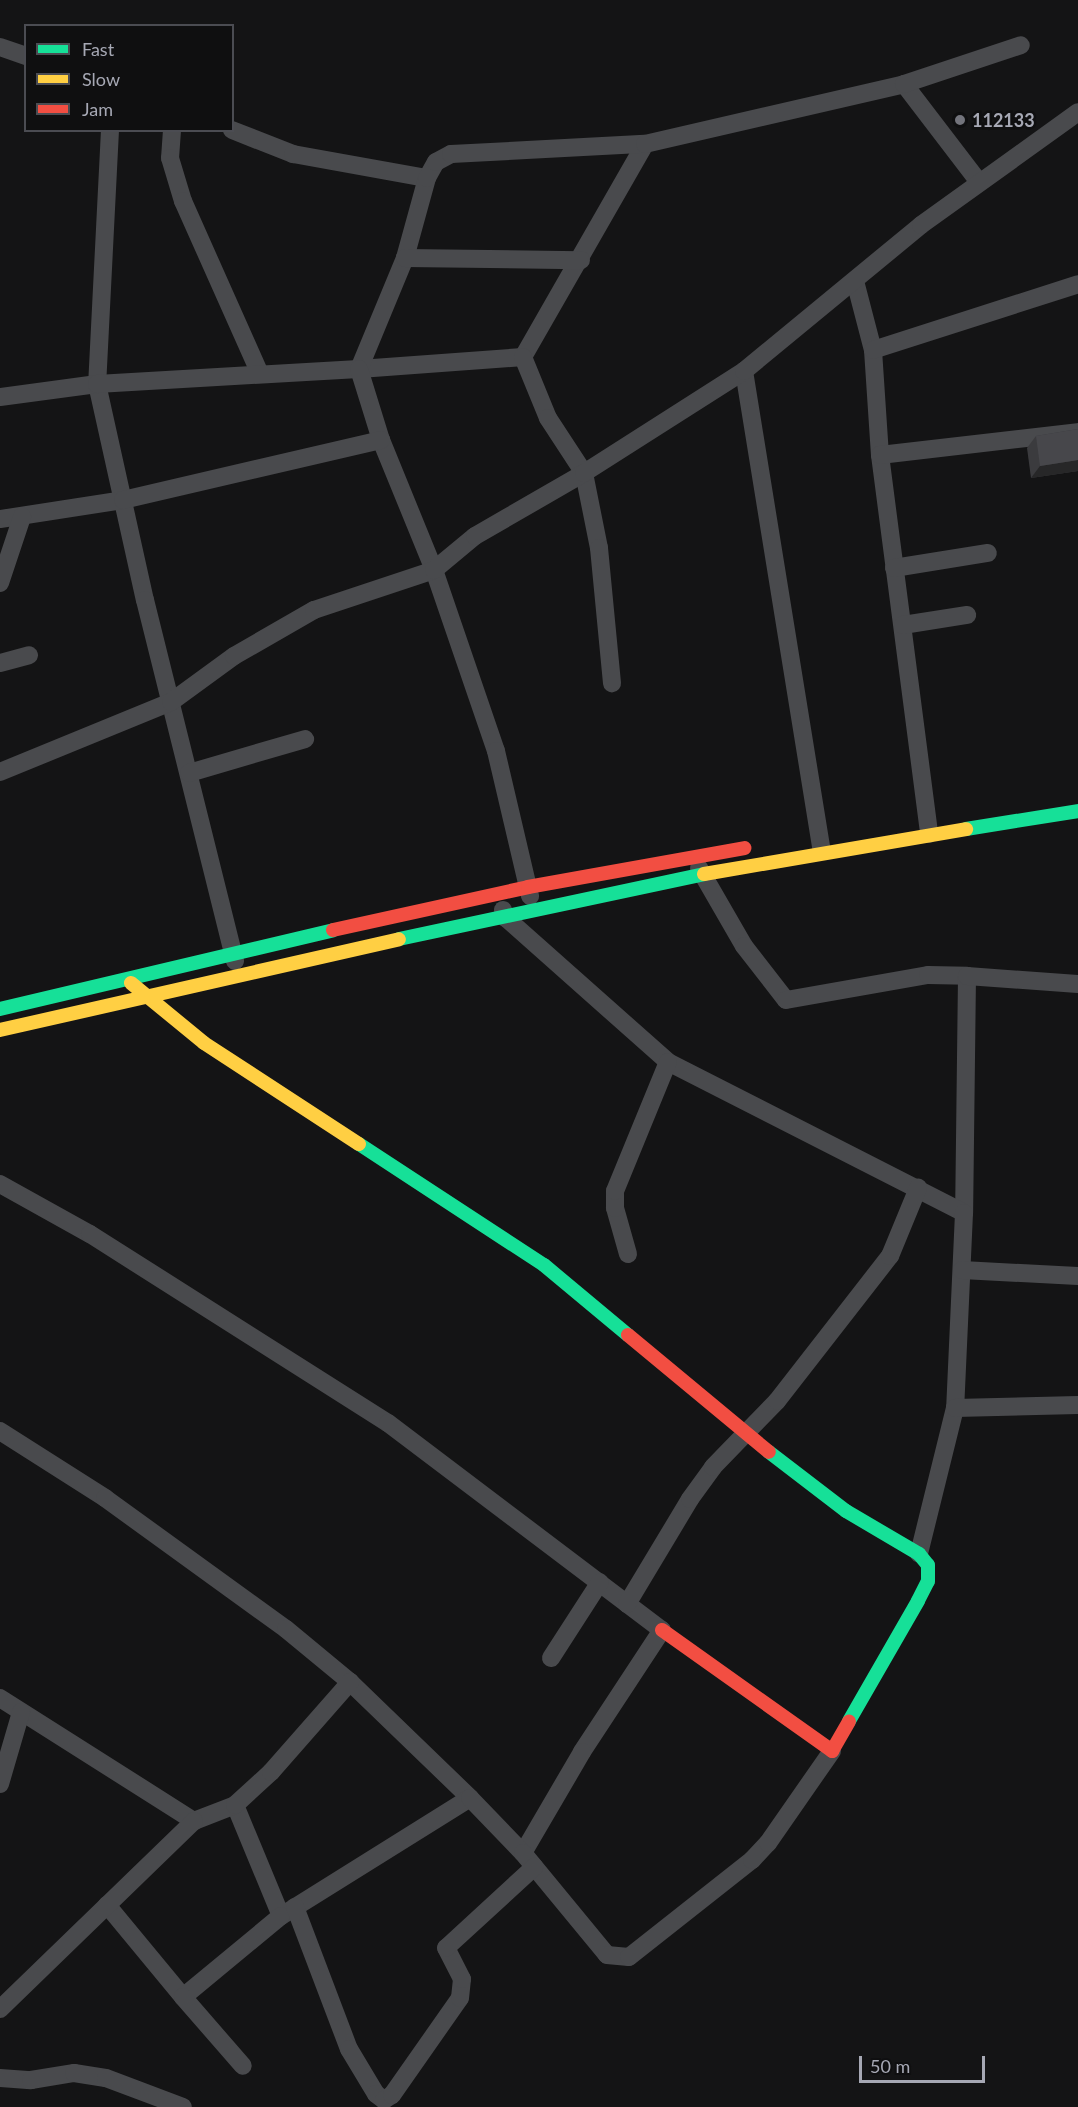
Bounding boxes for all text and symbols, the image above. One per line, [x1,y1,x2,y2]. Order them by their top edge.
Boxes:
legend [24,24,234,132]
text: Fast [82,38,114,60]
text: Slow [82,68,120,90]
text: Jam [82,98,113,120]
place label: 112133 [972,109,1035,131]
marker: 112133 [953,113,967,127]
scale bar [862,2044,988,2082]
text: 50 m [870,2055,910,2077]

